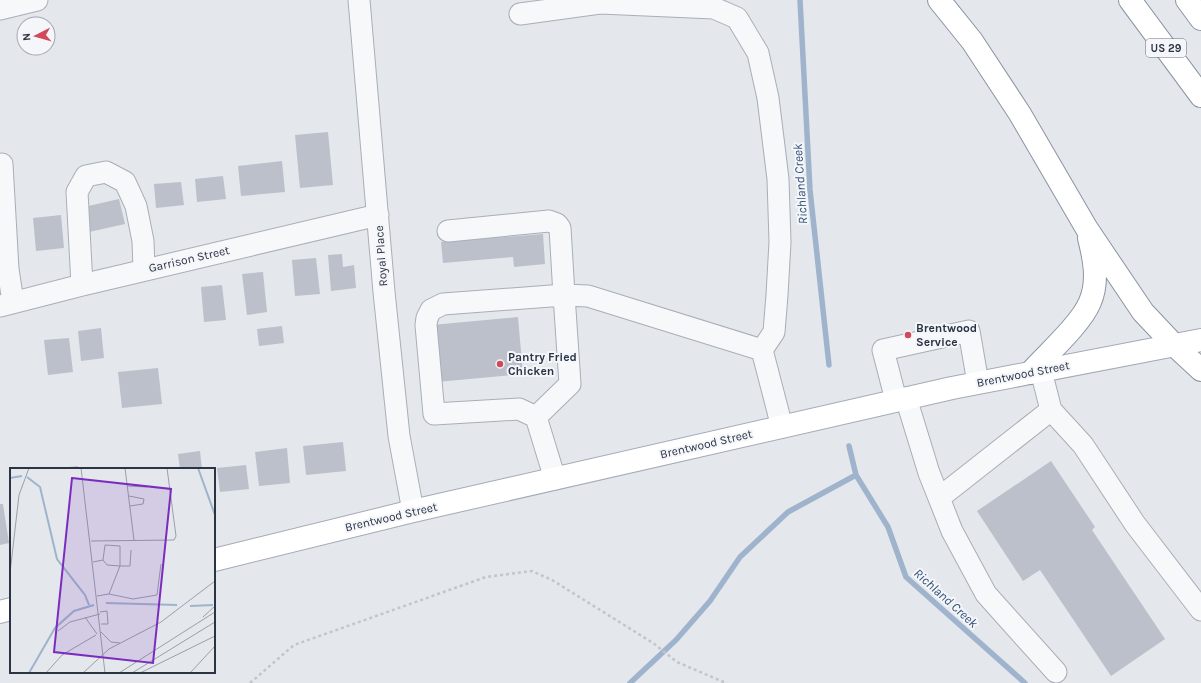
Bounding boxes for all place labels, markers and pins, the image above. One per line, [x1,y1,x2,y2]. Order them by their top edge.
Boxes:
place label: Brentwood Service [916,321,977,349]
marker: Brentwood Service [903,330,913,340]
place label: Pantry Fried Chicken [508,350,577,378]
marker: Pantry Fried Chicken [495,359,505,369]

